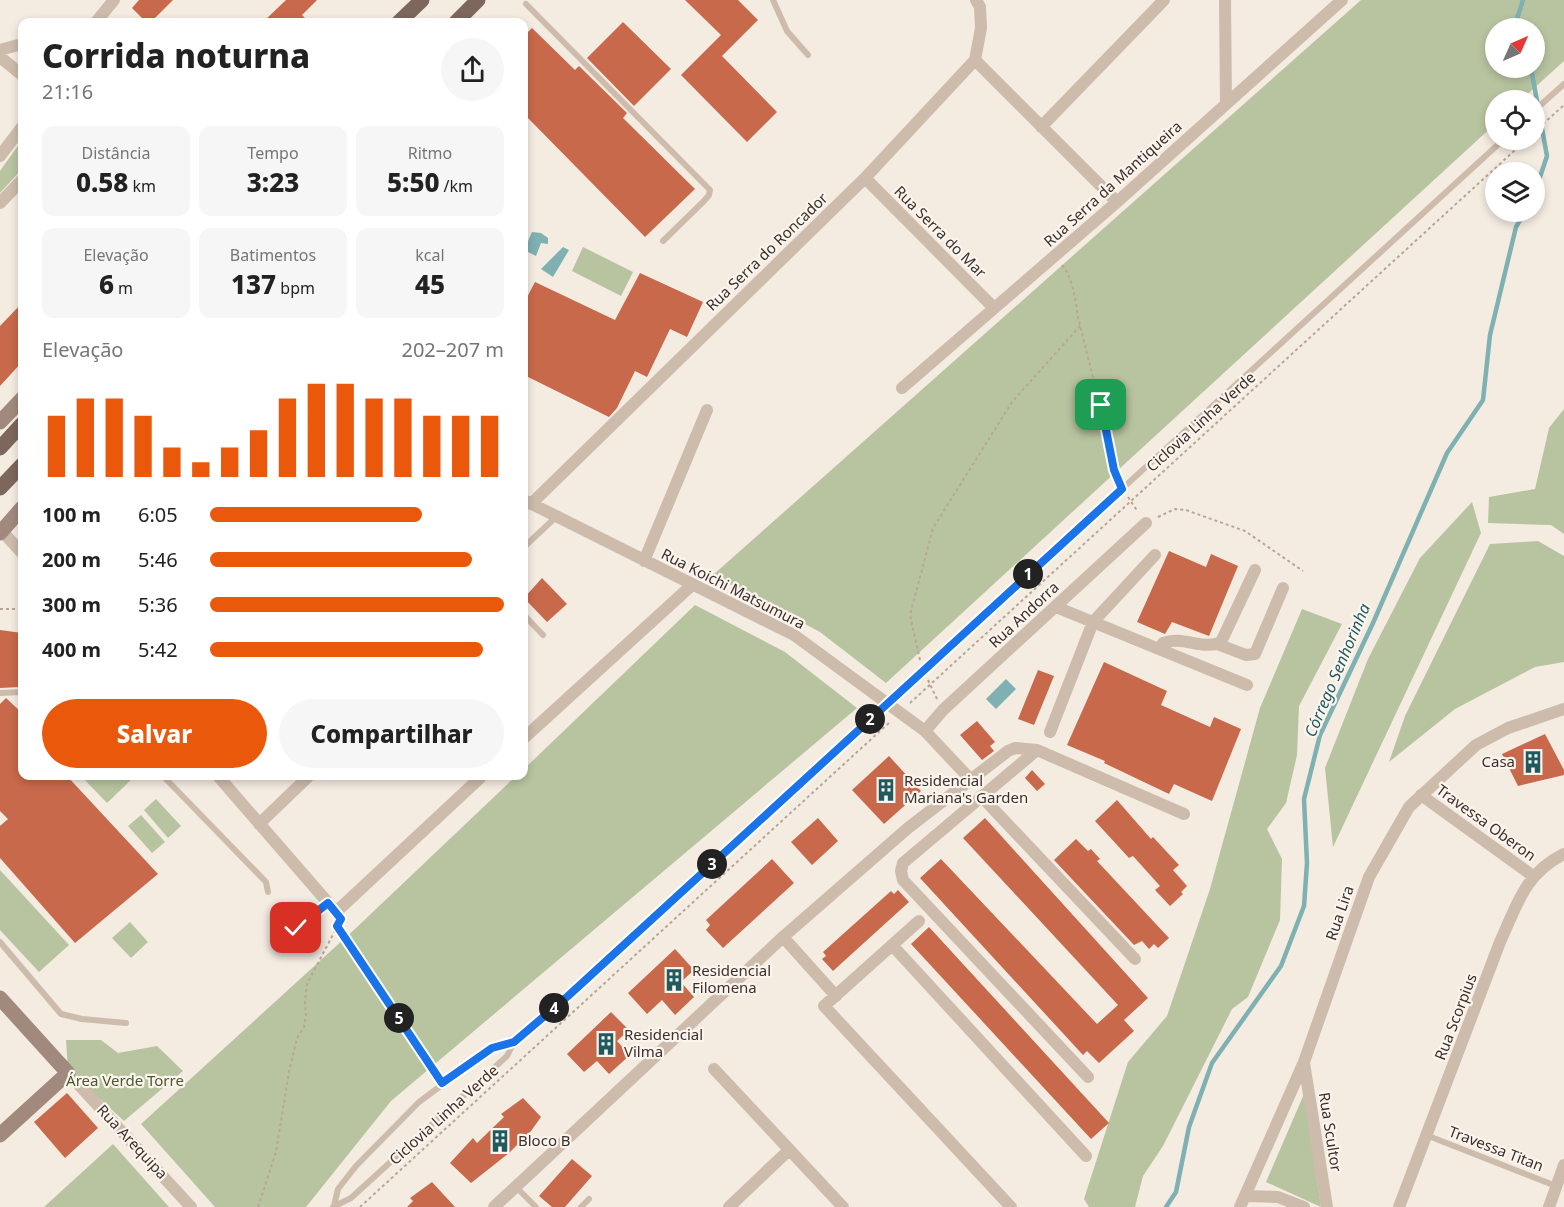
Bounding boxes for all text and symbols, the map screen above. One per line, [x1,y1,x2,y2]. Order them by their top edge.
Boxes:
north arrow [1485,18,1545,78]
map controls [1485,18,1545,222]
text: Corrida noturna [42,33,310,78]
button: share [441,38,504,101]
text: 21:16 [42,78,93,105]
button: locate [1485,90,1545,150]
street label: Rua Serra da Mantiqueira [1039,116,1186,251]
text: Distância [82,142,150,164]
text: Tempo [247,142,299,164]
text: Ritmo [408,142,452,164]
button: layers [1485,162,1545,222]
text: 0.58 [76,164,128,200]
text: 3:23 [247,164,299,200]
text: 5:50 [387,164,439,200]
text: km [128,175,156,197]
text: /km [439,175,473,197]
street label: Rua Serra do Mar [890,181,991,282]
street label: Rua Serra do Roncador [701,188,832,315]
text: Elevação [83,244,149,266]
text: Batimentos [230,244,316,266]
text: kcal [415,244,445,266]
text: 6 [99,266,114,302]
text: 137 [231,266,276,302]
text: 45 [415,266,445,302]
text: m [114,277,133,299]
text: bpm [276,277,315,299]
text: Elevação [42,336,123,363]
text: 202–207 m [401,336,504,363]
street label: Ciclovia Linha Verde [1141,367,1259,476]
pin [1075,379,1126,430]
icon: arrive [1084,388,1117,421]
text: 100 m [42,501,101,528]
text: 6:05 [138,501,178,528]
street label: Rua Koichi Matsumura [658,543,809,633]
text: 200 m [42,546,101,573]
text: 5:46 [138,546,178,573]
pin: 1 [1013,559,1043,589]
text: 1 [1023,563,1033,585]
street label: Rua Andorra [984,577,1063,652]
text: 300 m [42,591,101,618]
text: 5:36 [138,591,178,618]
water label: Córrego Senhorinha [1299,600,1375,740]
text: 400 m [42,636,101,663]
text: 5:42 [138,636,178,663]
button: Salvar [42,699,267,768]
button: Compartilhar [279,699,504,768]
pin: 2 [855,704,885,734]
text: 2 [865,708,875,730]
building icon: Casa [1520,749,1546,775]
place label: Casa [1482,751,1515,771]
place label: Residencial Mariana's Garden [904,770,1028,807]
building icon: Residencial Mariana's Garden [873,777,899,803]
street label: Travessa Oberon [1433,779,1540,865]
pin: 3 [697,849,727,879]
text: 3 [707,853,717,875]
street label: Rua Lira [1320,882,1358,943]
pin [270,902,321,953]
icon: check [279,911,312,944]
place label: Residencial Filomena [692,960,771,997]
building icon: Residencial Filomena [661,967,687,993]
street label: Rua Scorpius [1429,970,1481,1063]
pin: 4 [539,993,569,1023]
text: 4 [549,997,559,1019]
pin: 5 [384,1003,414,1033]
text: 5 [394,1007,404,1029]
place label: Residencial Vilma [624,1024,703,1061]
building icon: Residencial Vilma [593,1031,619,1057]
street label: Ciclovia Linha Verde [384,1060,502,1169]
park label: Área Verde Torre [66,1070,184,1090]
street label: Rua Scultor [1315,1091,1347,1173]
street label: Rua Arequipa [93,1100,172,1183]
street label: Travessa Titan [1446,1121,1547,1175]
building icon: Bloco B [487,1128,513,1154]
place label: Bloco B [518,1130,571,1150]

